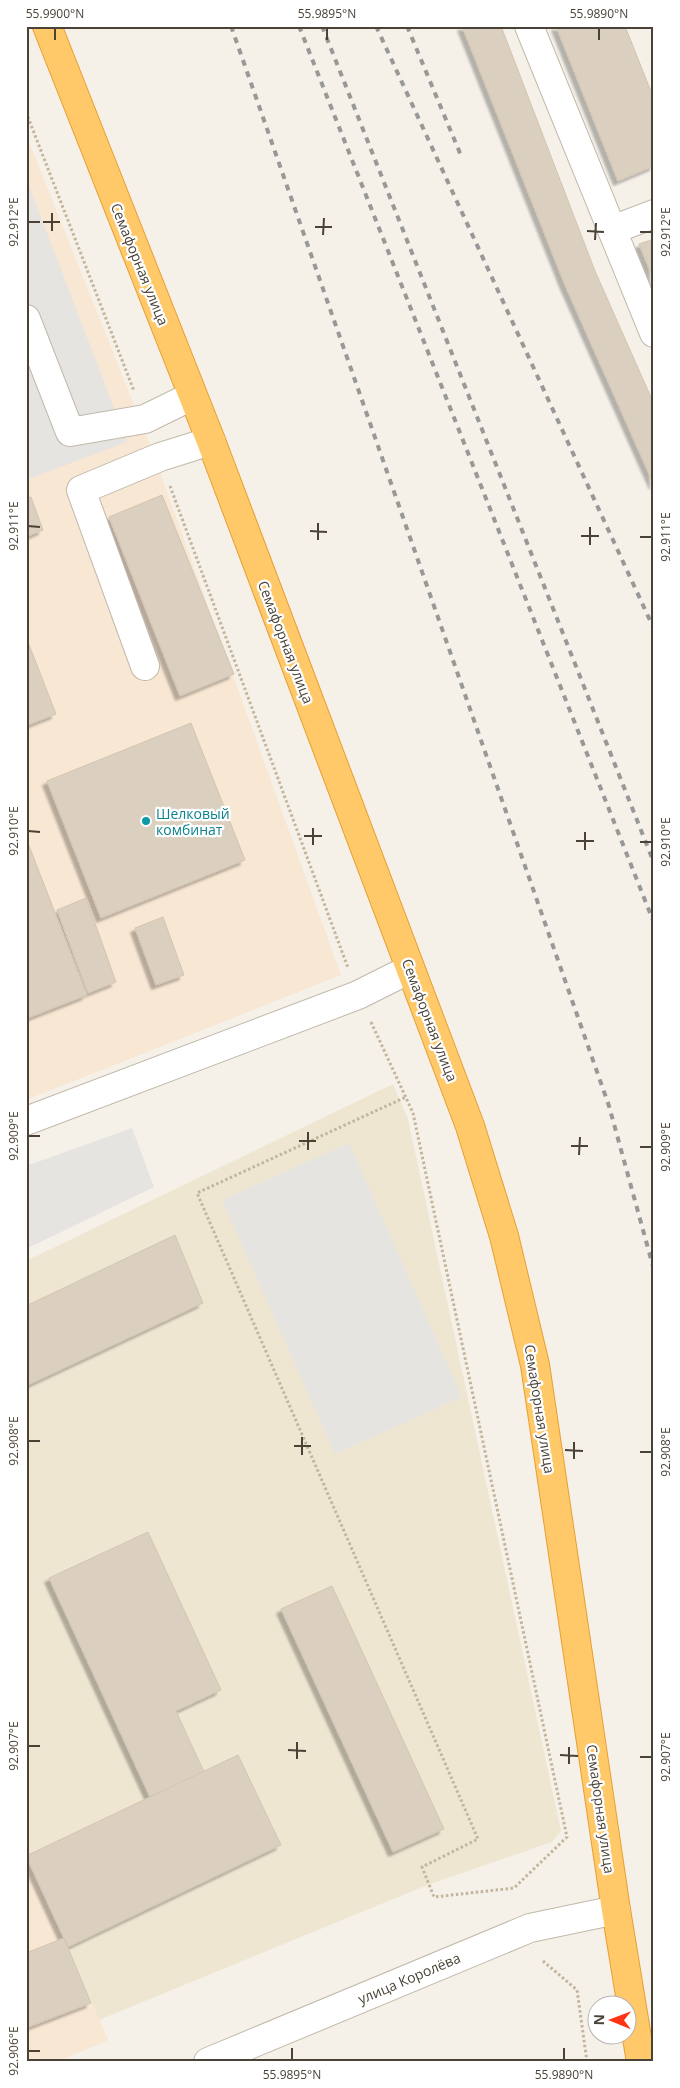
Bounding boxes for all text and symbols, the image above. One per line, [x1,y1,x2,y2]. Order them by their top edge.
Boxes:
text: 55.9900°N [26,5,84,22]
text: 55.9895°N [298,5,356,22]
text: 55.9890°N [570,5,628,22]
text: 92.912°E [5,197,22,247]
street label: Семафорная улица [107,200,173,328]
text: 92.912°E [657,207,674,257]
text: 92.911°E [5,501,22,551]
text: 92.911°E [657,512,674,562]
street label: Семафорная улица [254,578,318,706]
place label: Шелковый комбинат [156,804,230,839]
text: 92.910°E [5,806,22,856]
marker: Шелковый комбинат [140,815,152,827]
text: 92.910°E [657,817,674,867]
street label: Семафорная улица [398,956,462,1084]
text: 92.909°E [5,1111,22,1161]
text: 92.909°E [657,1122,674,1172]
street label: Семафорная улица [520,1343,560,1475]
text: 92.908°E [5,1416,22,1466]
text: 92.908°E [657,1427,674,1477]
text: 92.907°E [5,1721,22,1771]
text: 92.907°E [657,1732,674,1782]
street label: Семафорная улица [583,1743,619,1875]
street label: улица Королёва [355,1948,463,2008]
north arrow [588,1996,638,2046]
text: N [589,2014,608,2026]
text: 92.906°E [5,2026,22,2076]
text: 55.9895°N [263,2066,321,2083]
text: 55.9890°N [535,2066,593,2083]

